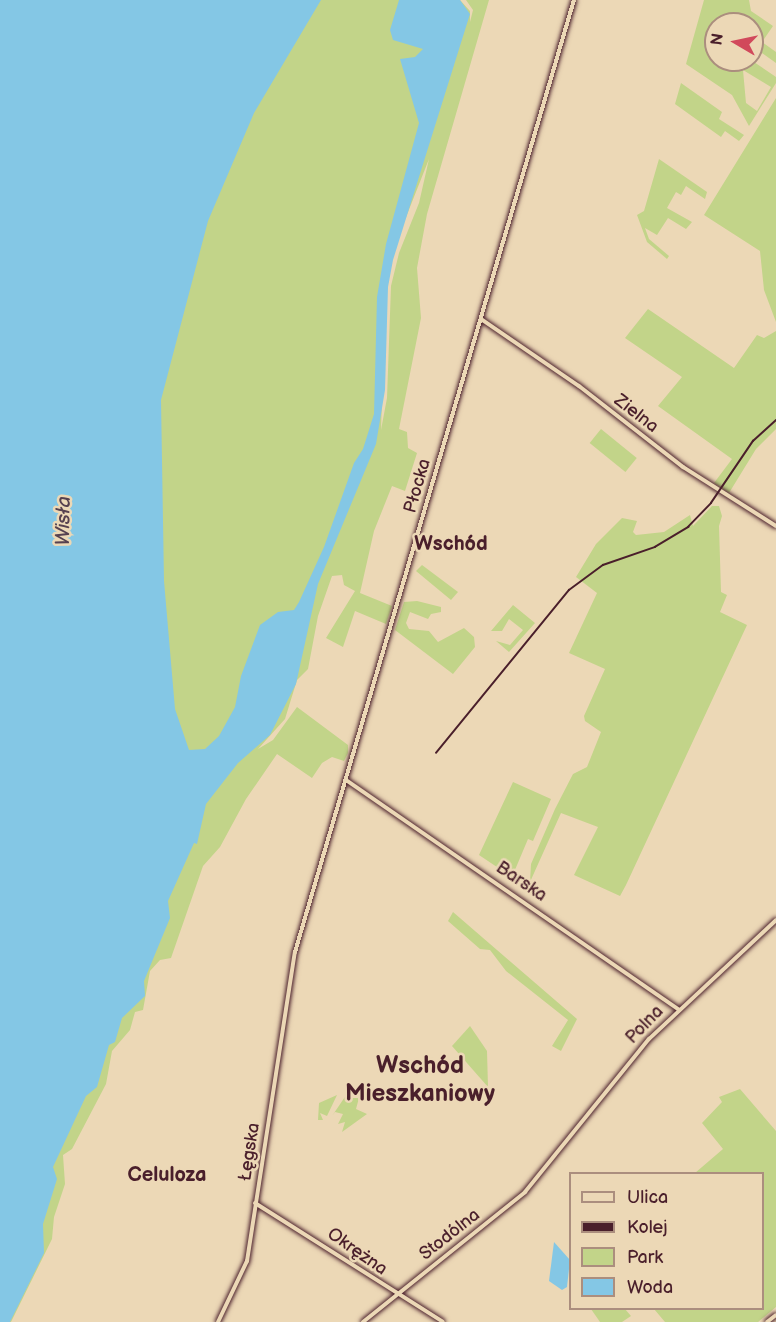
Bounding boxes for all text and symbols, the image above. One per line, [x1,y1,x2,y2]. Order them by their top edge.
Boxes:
north arrow [704,12,764,72]
text: N [707,32,728,47]
street label: Zielna [610,390,662,438]
street label: Płocka [400,456,436,516]
water label: Wisła [52,496,76,546]
district label: Wschód [414,532,488,556]
street label: Barska [491,857,551,907]
street label: Polna [622,1001,668,1049]
district label: Wschód Mieszkaniowy [345,1052,495,1108]
street label: Łęgska [235,1121,265,1183]
district label: Celuloza [128,1163,206,1187]
legend [569,1172,764,1310]
text: Ulica [627,1187,668,1208]
street label: Stodólna [415,1205,485,1265]
text: Kolej [627,1217,667,1238]
street label: Okrężna [323,1224,391,1280]
text: Park [627,1247,663,1268]
text: Woda [627,1277,673,1298]

